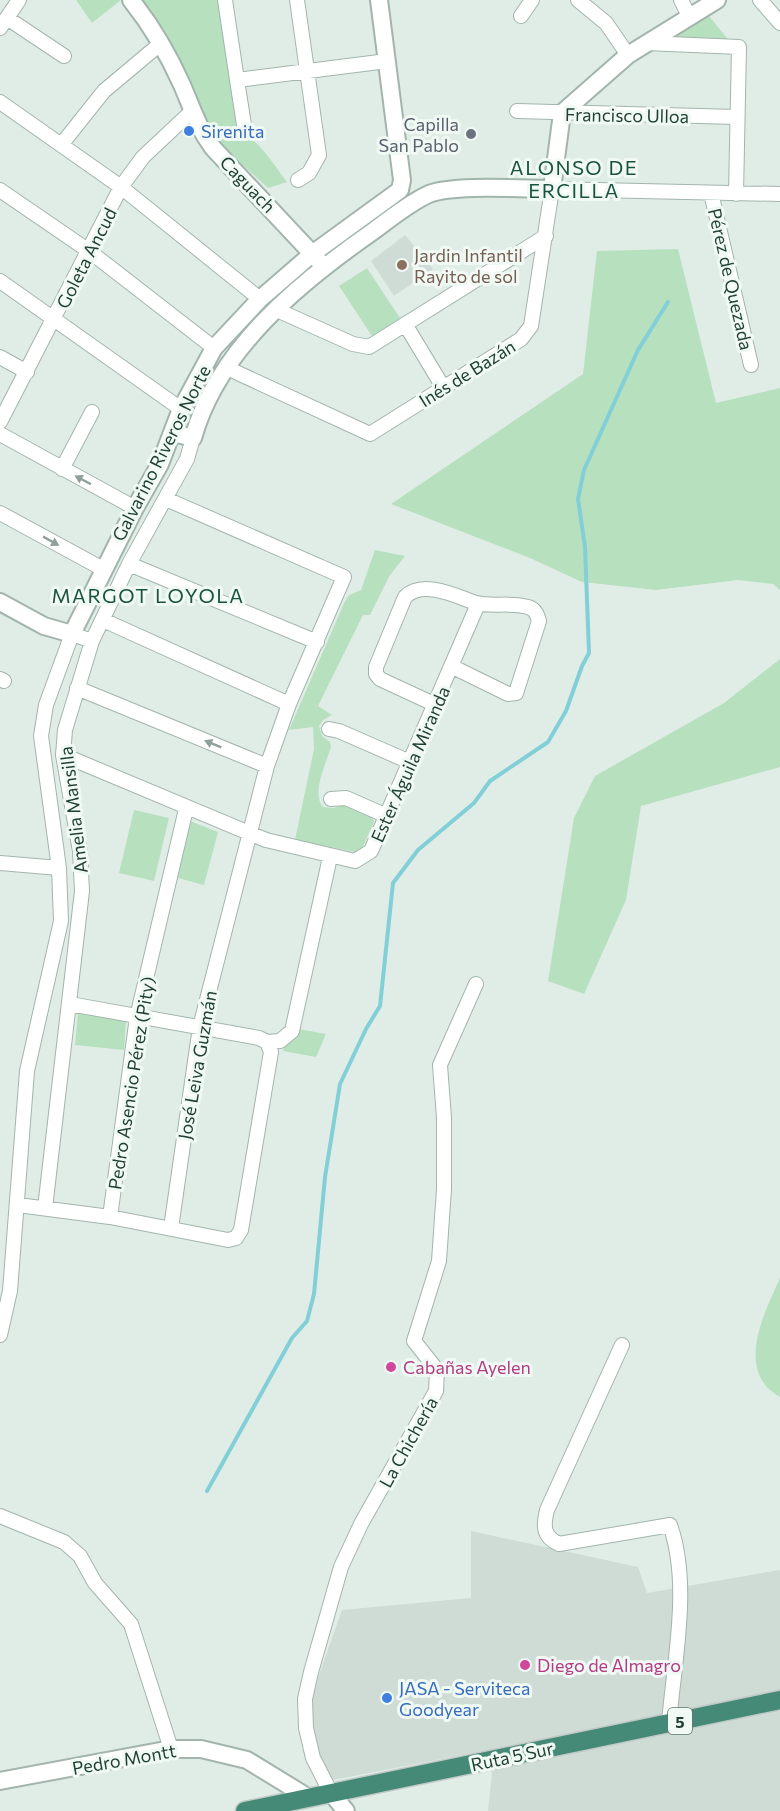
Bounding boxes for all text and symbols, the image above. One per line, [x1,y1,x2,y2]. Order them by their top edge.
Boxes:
street label: Francisco Ulloa [565,103,689,127]
place label: Capilla San Pablo [379,113,459,156]
place label: Sirenita [201,120,264,142]
marker: Sirenita [182,124,196,138]
marker: Capilla San Pablo [464,127,478,141]
street label: Caguach [216,151,280,217]
district label: ALONSO DE ERCILLA [510,155,638,202]
street label: Goleta Ancud [51,204,121,312]
street label: Pérez de Quezada [704,206,758,352]
place label: Jardin Infantil Rayito de sol [414,244,523,287]
marker: Jardin Infantil Rayito de sol [395,258,409,272]
street label: Inés de Bazán [415,335,519,411]
street label: Galvarino Riveros Norte [107,361,215,545]
one-way arrow [74,475,91,485]
one-way arrow [43,536,60,546]
district label: MARGOT LOYOLA [51,583,245,607]
street label: Ester Águila Miranda [366,683,454,845]
one-way arrow [204,739,222,749]
street label: Amelia Mansilla [54,745,92,875]
street label: Pedro Asencio Pérez (Pity) [103,975,159,1191]
street label: José Leiva Guzmán [173,989,221,1141]
place label: Cabañas Ayelen [403,1356,531,1378]
marker: Cabañas Ayelen [384,1360,398,1374]
street label: La Chichería [374,1393,442,1491]
place label: Diego de Almagro [537,1654,681,1676]
marker: Diego de Almagro [518,1658,532,1672]
place label: JASA - Serviteca Goodyear [399,1677,530,1720]
marker: JASA - Serviteca Goodyear [380,1691,394,1705]
road number: 5 [668,1708,692,1734]
street label: Ruta 5 Sur [469,1737,555,1775]
street label: Pedro Montt [70,1739,178,1779]

